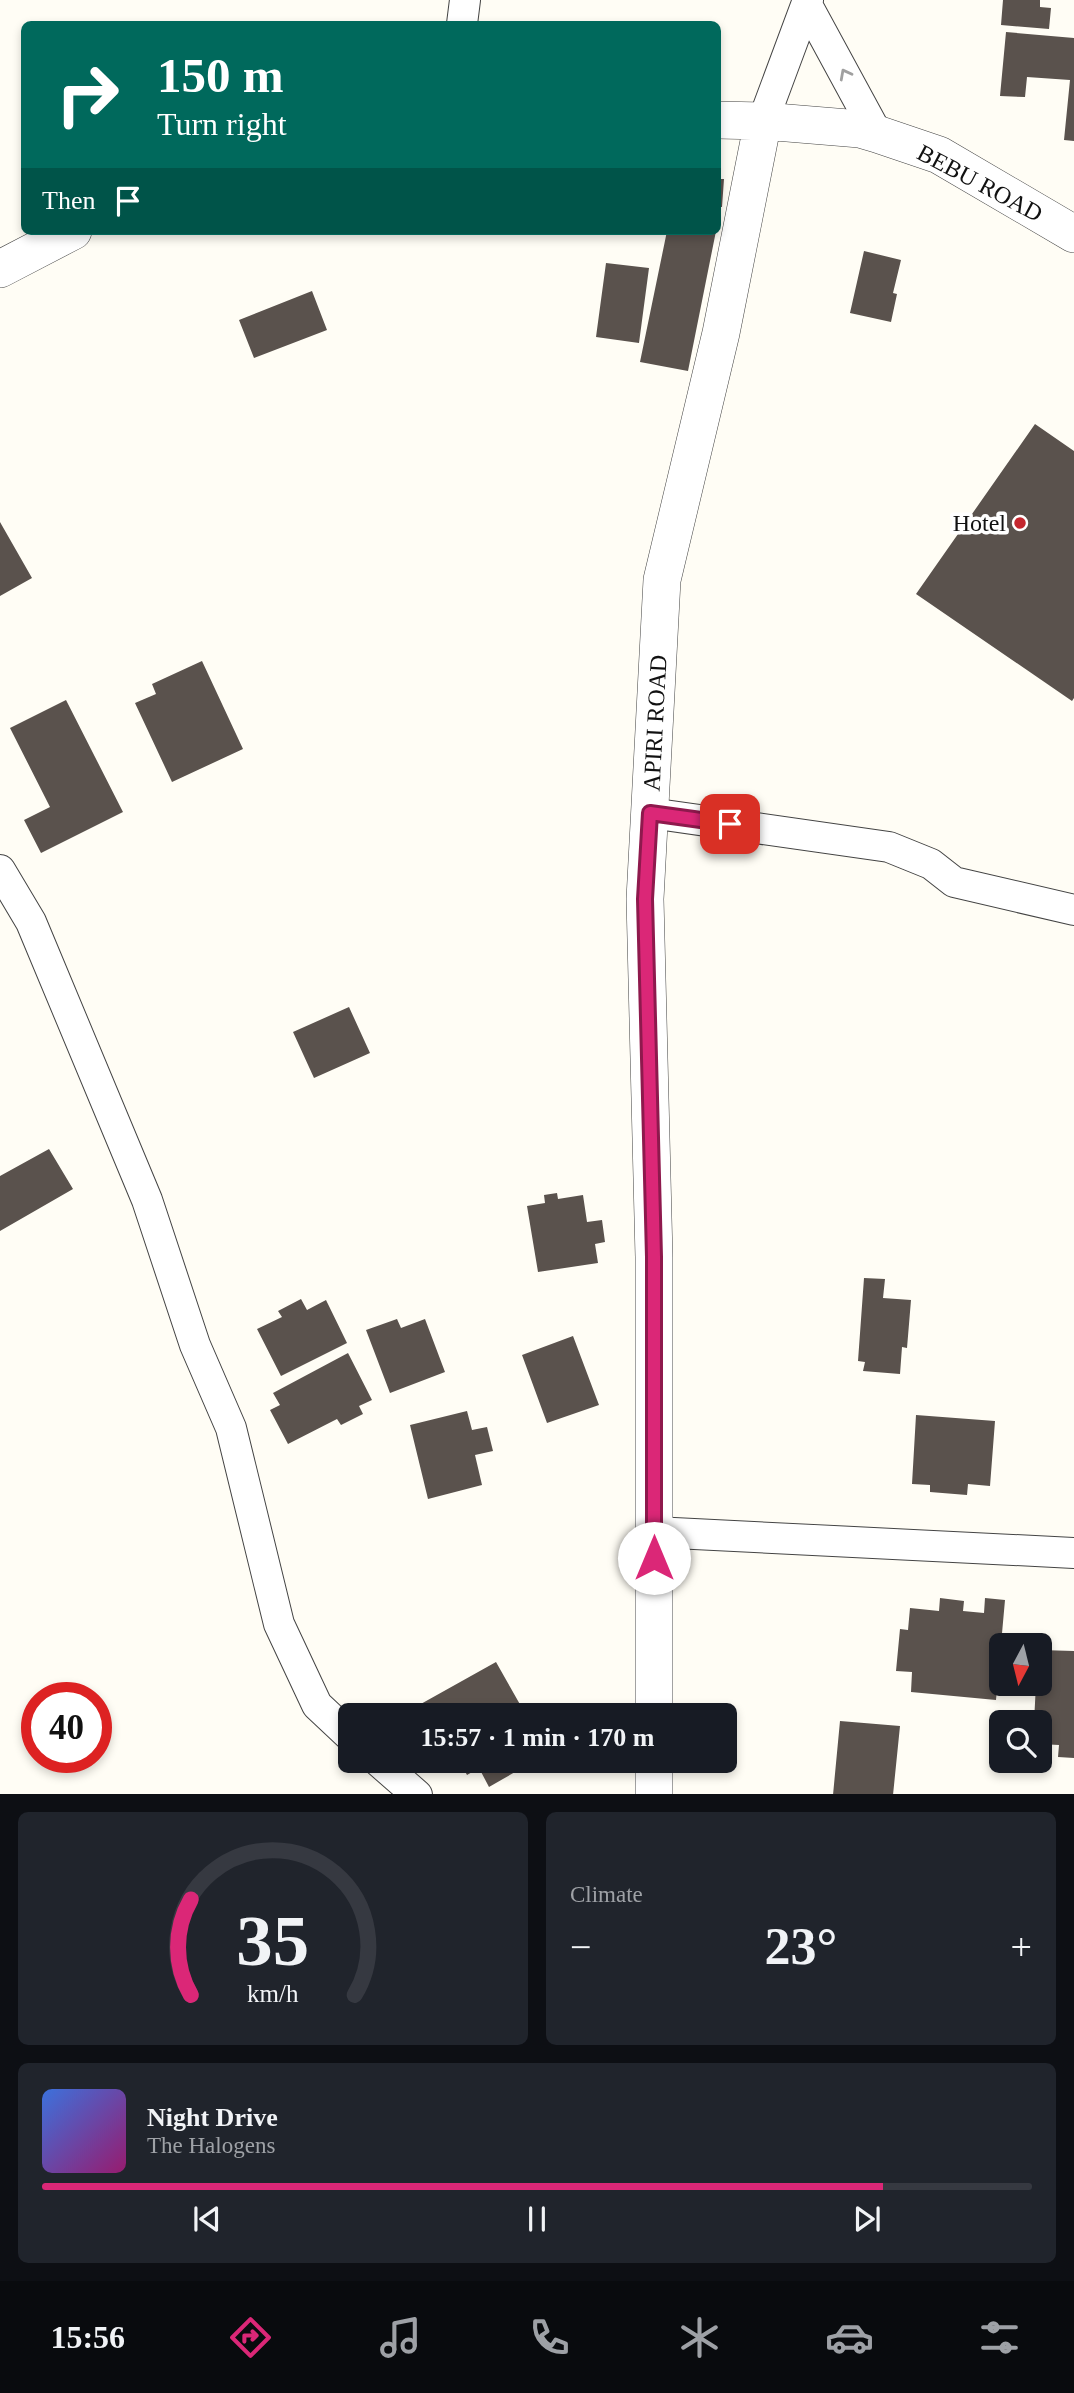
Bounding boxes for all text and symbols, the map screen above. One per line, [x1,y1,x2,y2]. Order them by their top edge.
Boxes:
text: 150 m [157,48,284,103]
icon: right [42,49,133,140]
one-way arrow [840,69,853,82]
text: Turn right [157,106,287,142]
street label: BEBU ROAD [913,139,1047,227]
icon: arrive [109,182,147,220]
text: Then [42,186,95,215]
place label: Hotel [953,510,1006,536]
marker: Hotel [1012,515,1028,531]
street label: APIRI ROAD [638,654,672,792]
pin [700,794,760,854]
icon: arrive [711,805,749,843]
position arrow [617,1521,691,1595]
north arrow [989,1633,1052,1696]
map controls [989,1633,1052,1773]
speed limit sign: 40 [21,1682,112,1773]
button: search [989,1710,1052,1773]
text: 15:57 · 1 min · 170 m [421,1723,655,1752]
text: Climate [570,1882,643,1907]
text: 35 [237,1900,309,1981]
text: 23° [765,1918,837,1975]
text: − [570,1926,591,1968]
text: + [1011,1926,1032,1968]
text: km/h [247,1979,299,2006]
text: Night Drive [147,2103,278,2132]
text: The Halogens [147,2133,275,2158]
icon: previous [188,2200,226,2238]
icon: pause [518,2200,556,2238]
icon: next [848,2200,886,2238]
icon: directions [226,2313,275,2362]
icon: music [376,2313,425,2362]
icon: phone [525,2313,574,2362]
icon: climate [675,2313,724,2362]
icon: car [825,2313,874,2362]
icon: filters [975,2313,1024,2362]
text: 15:56 [50,2319,125,2355]

